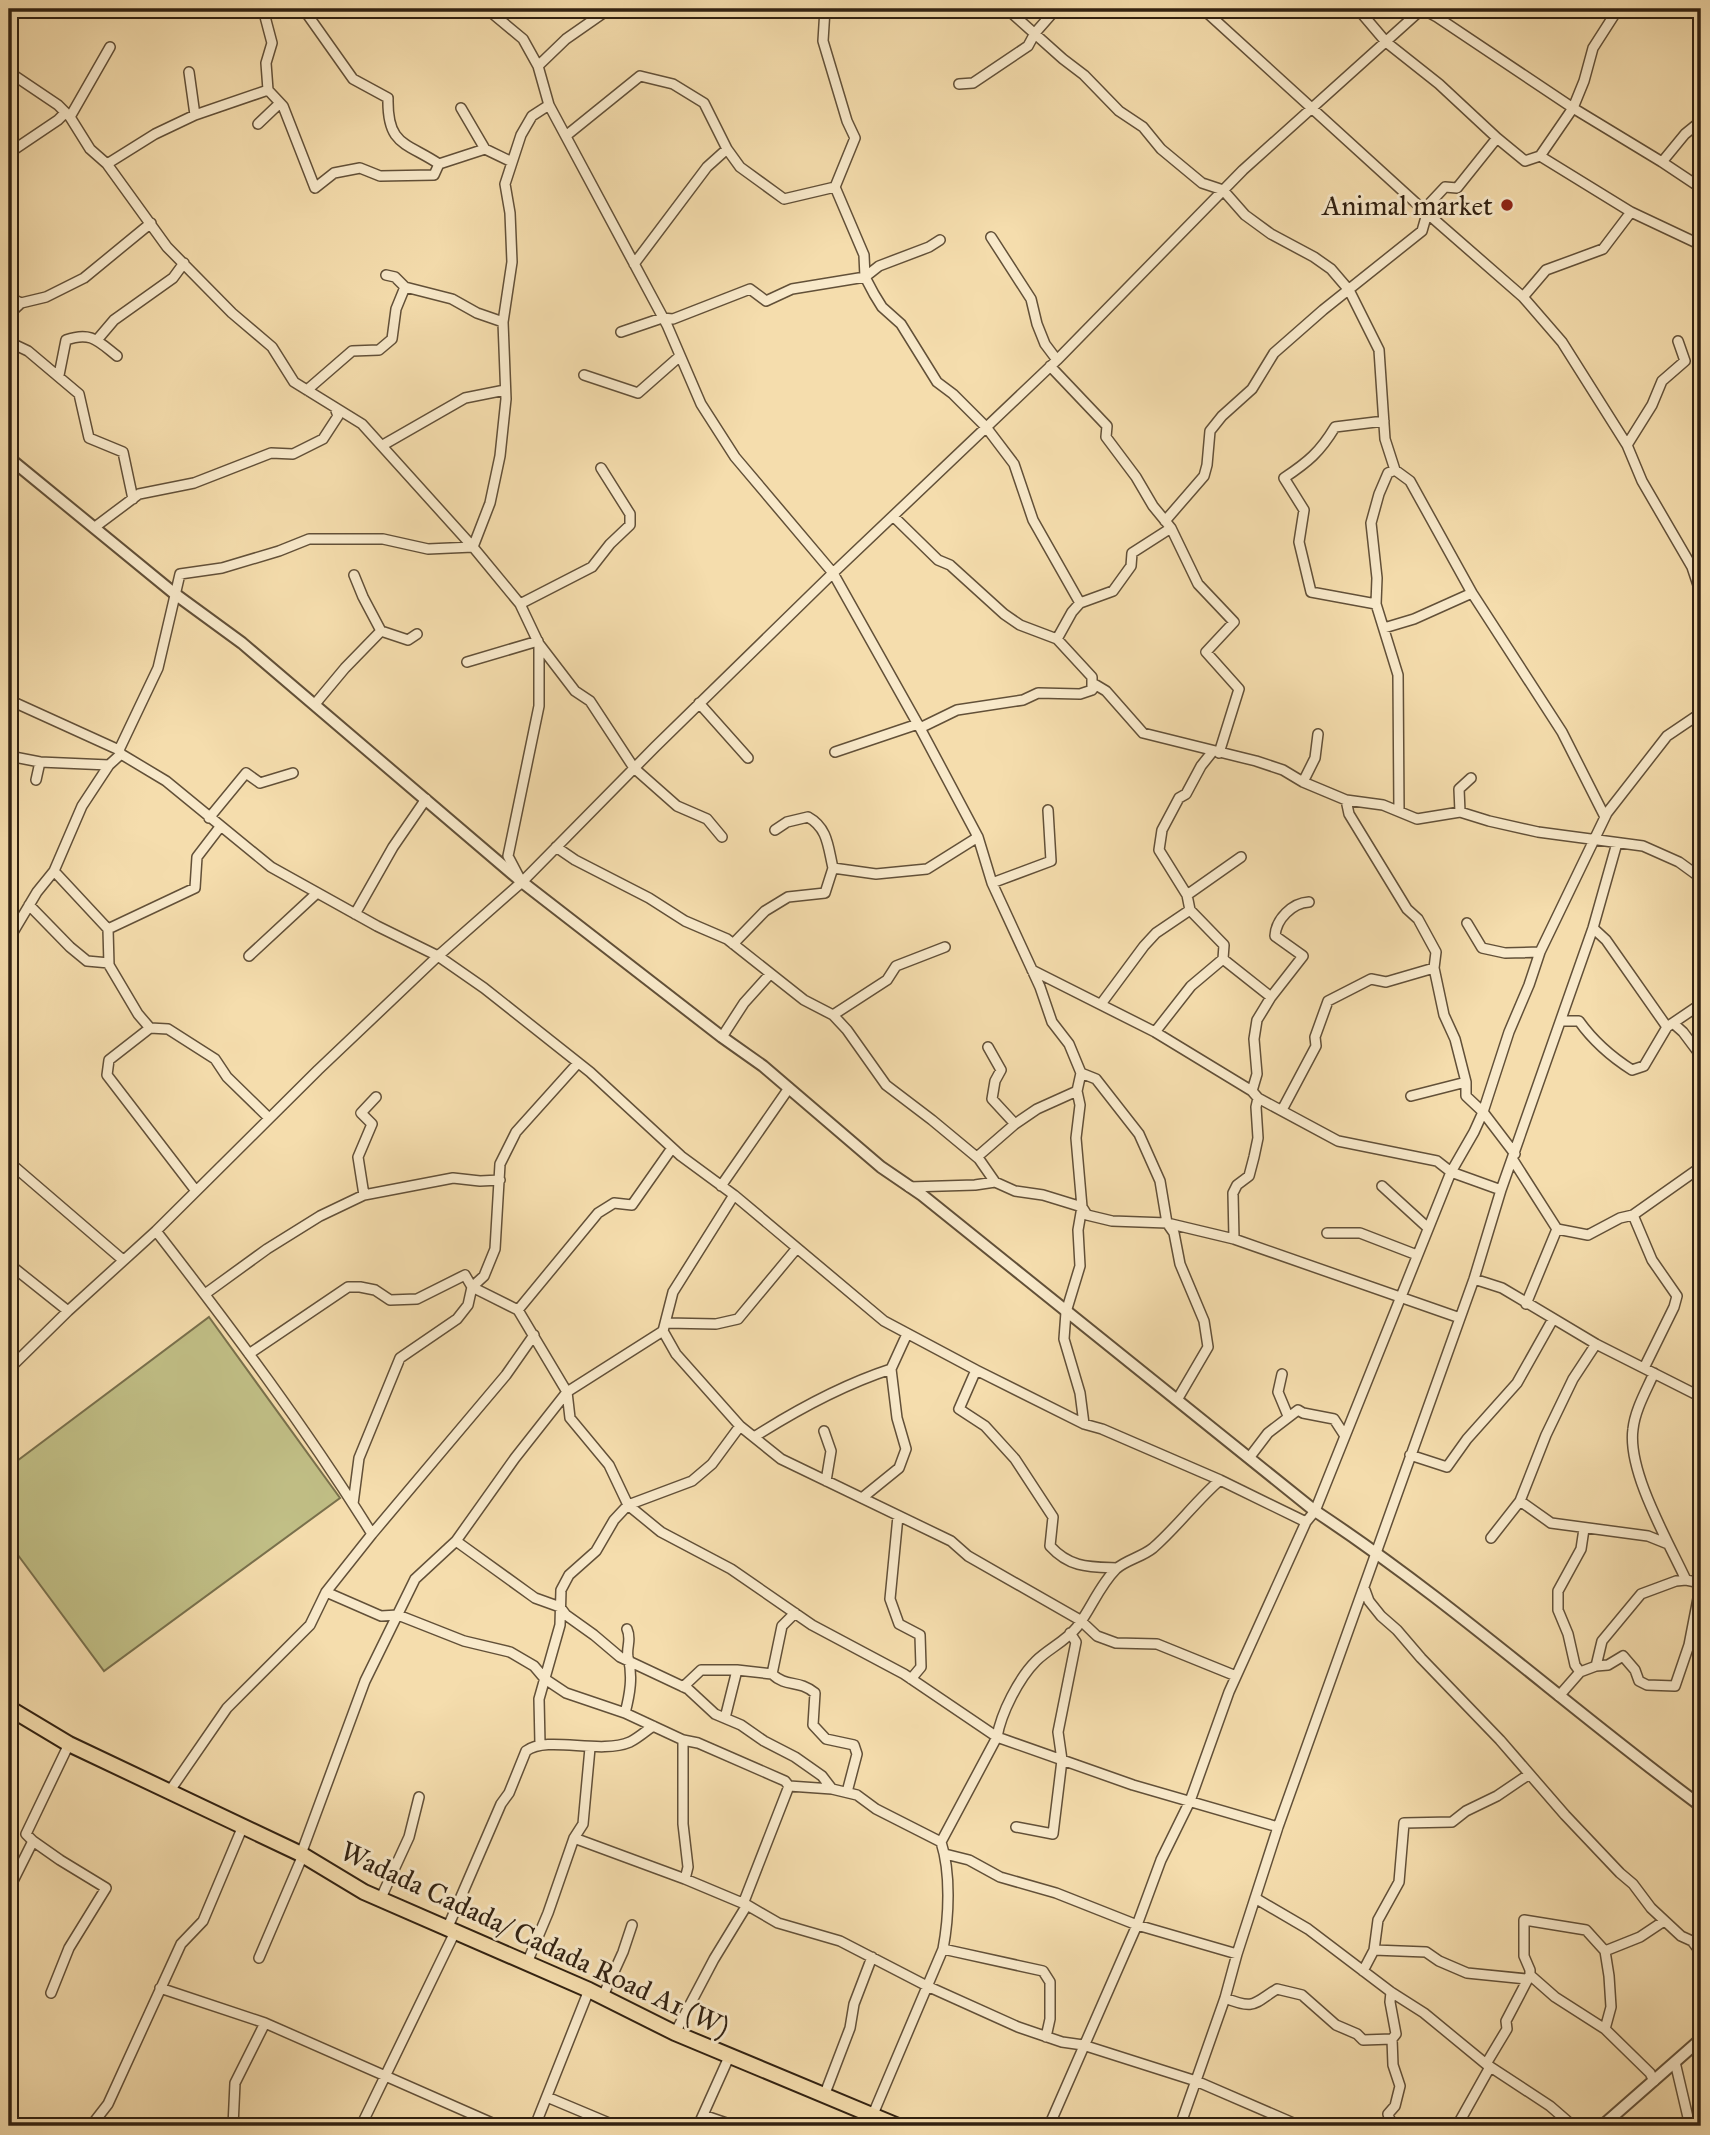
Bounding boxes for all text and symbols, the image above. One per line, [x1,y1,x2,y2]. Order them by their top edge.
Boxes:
place label: Animal market [1321,188,1493,223]
marker: Animal market [1499,197,1515,213]
street label: Wadada Cadada/ Cadada Road A1 (W) [335,1833,735,2045]

